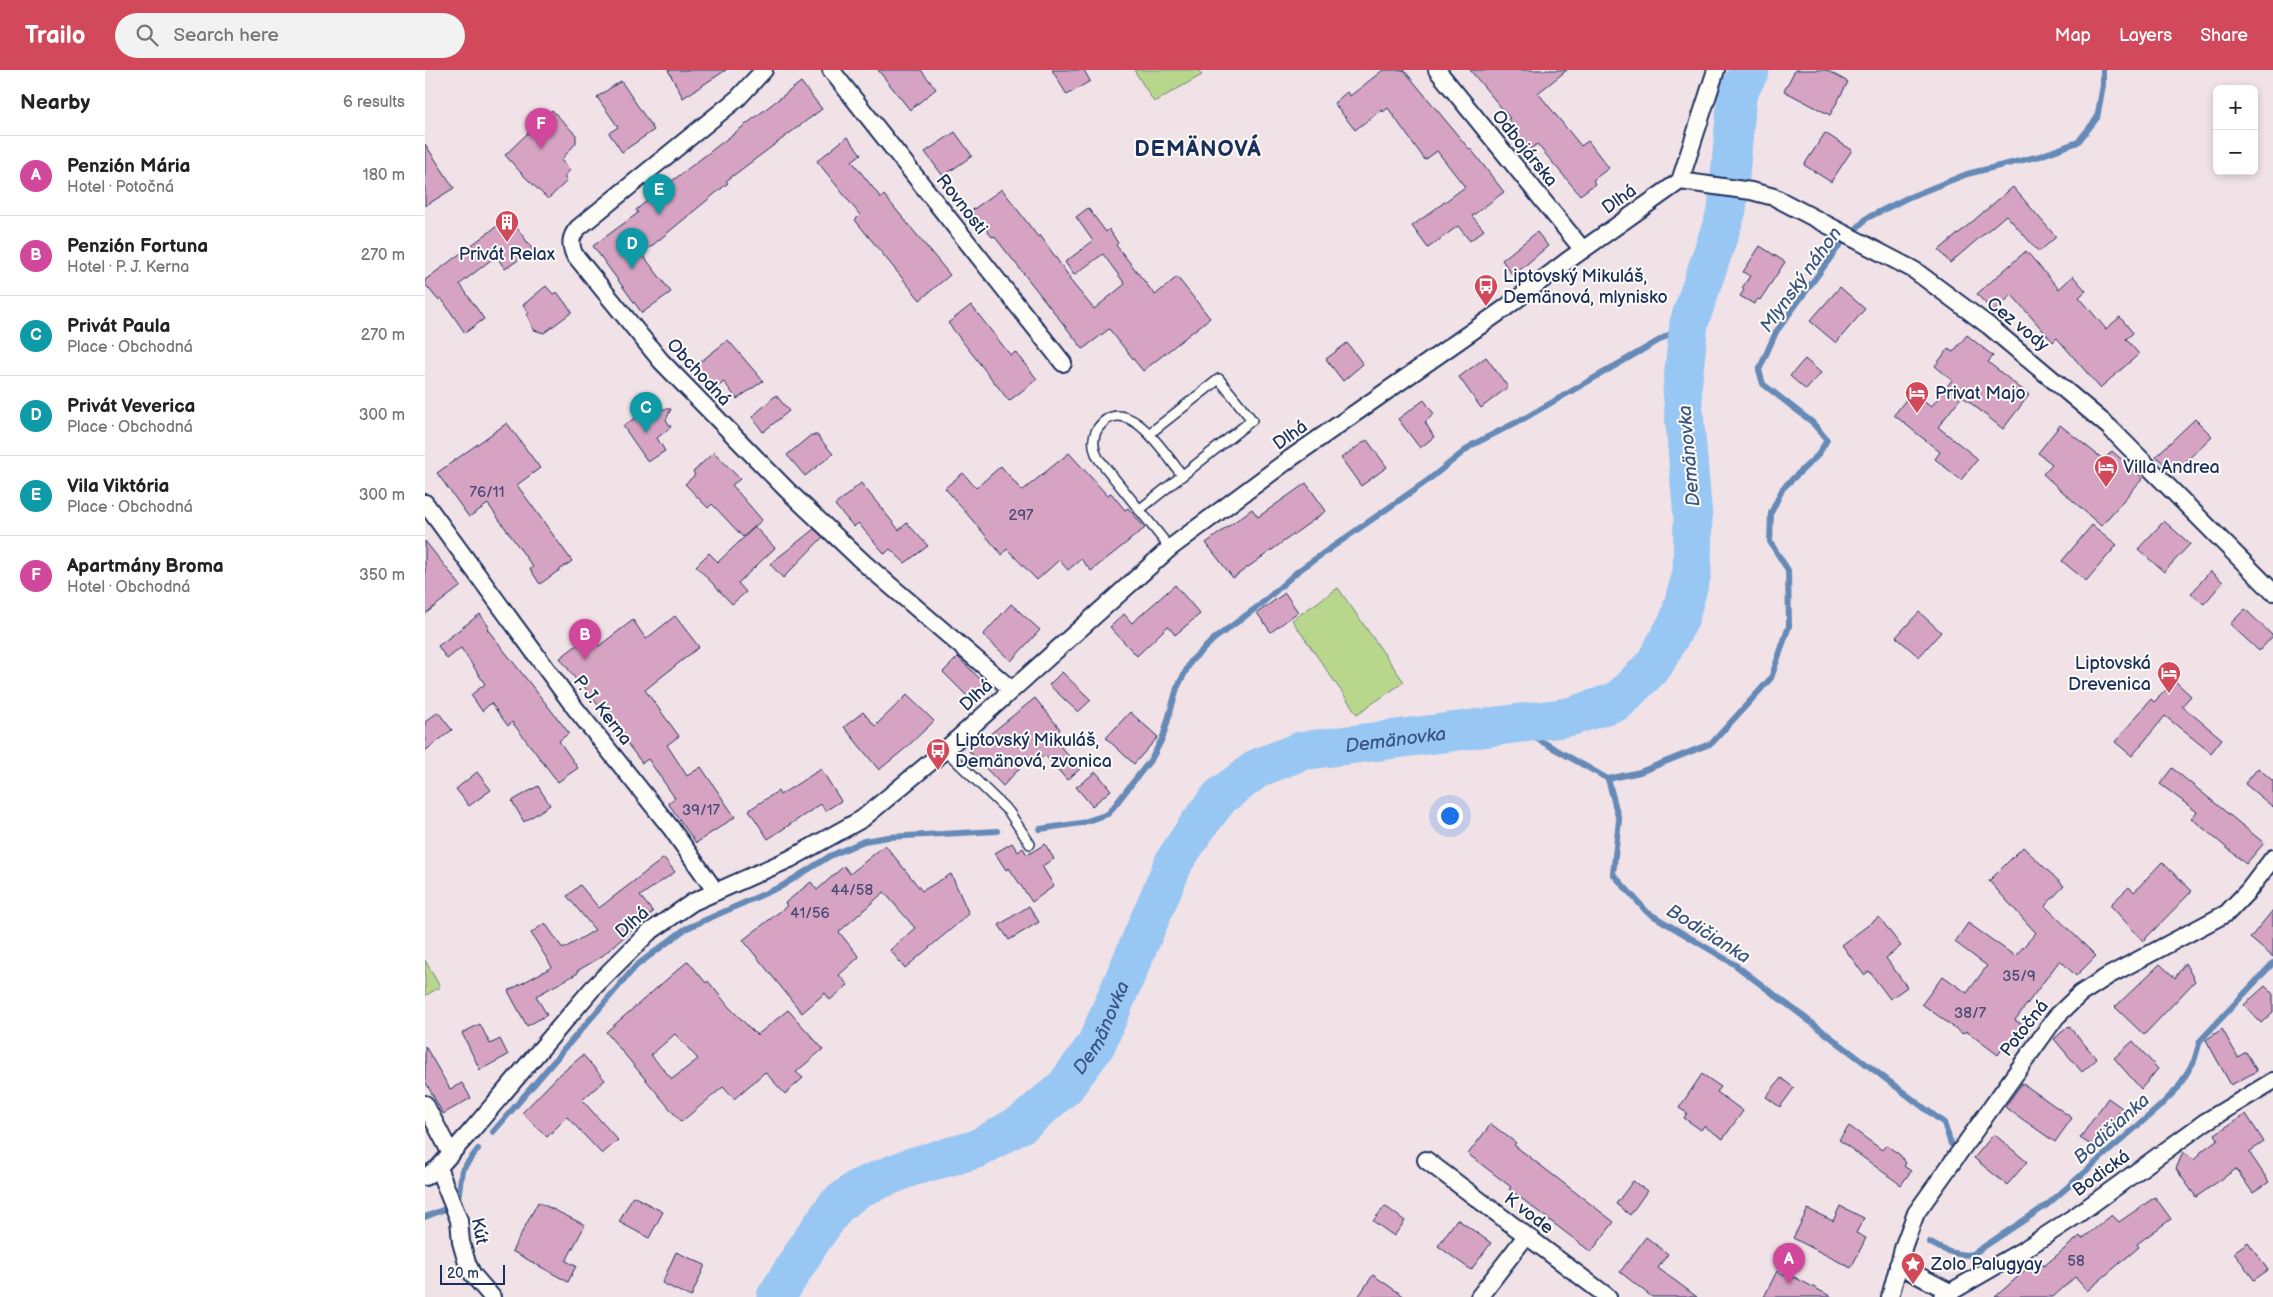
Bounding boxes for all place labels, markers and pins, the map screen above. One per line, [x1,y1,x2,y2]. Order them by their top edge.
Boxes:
pin: F [525,108,557,149]
pin: E [643,174,675,215]
building icon: Privát Relax [494,209,520,243]
pin: D [616,228,648,269]
place label: Privát Relax [459,244,556,265]
place label: Liptovský Mikuláš, Demänová, mlynisko [1503,266,1668,308]
bus stop icon: Liptovský Mikuláš, Demänová, mlynisko [1473,273,1499,307]
hotel icon: Privat Majo [1904,380,1930,414]
place label: Privat Majo [1935,383,2026,404]
pin: C [630,392,662,433]
hotel icon: Villa Andrea [2093,454,2119,488]
place label: Villa Andrea [2123,457,2220,478]
pin: B [569,619,601,660]
place label: Liptovská Drevenica [2068,653,2151,695]
hotel icon: Liptovská Drevenica [2156,660,2182,694]
place label: Liptovský Mikuláš, Demänová, zvonica [955,730,1112,772]
bus stop icon: Liptovský Mikuláš, Demänová, zvonica [925,737,951,771]
pin: A [1773,1243,1805,1284]
place icon: Zolo Palugyay [1900,1251,1926,1285]
place label: Zolo Palugyay [1930,1254,2043,1275]

